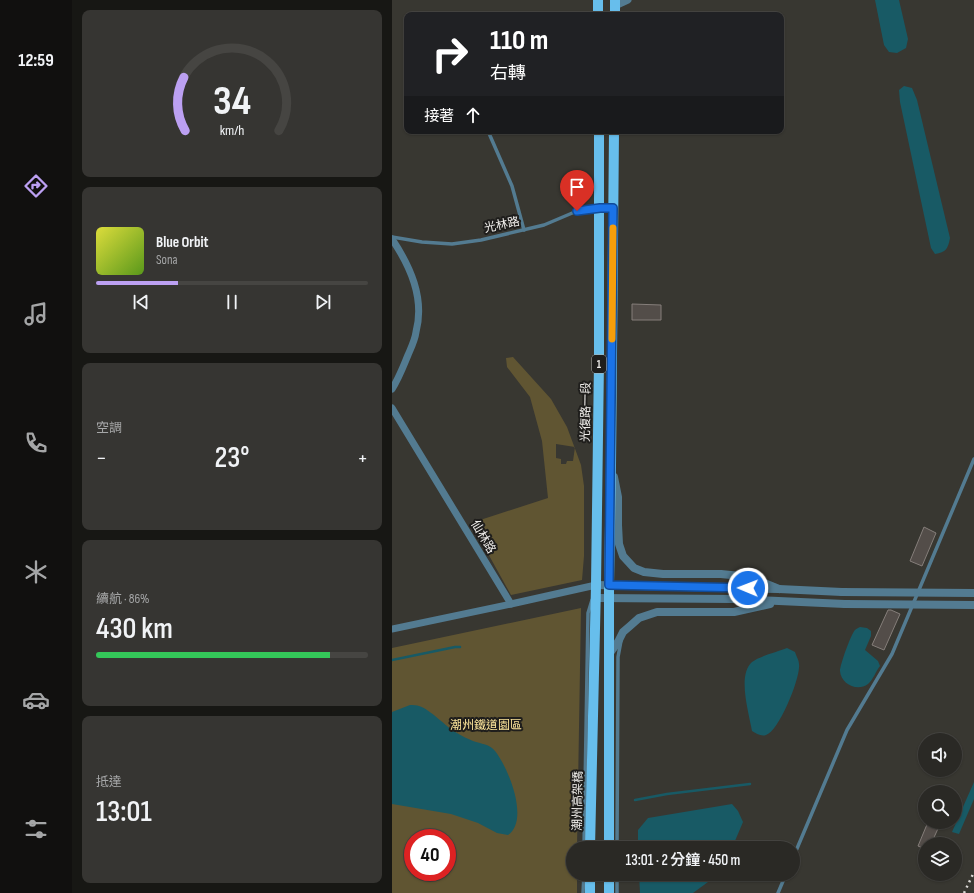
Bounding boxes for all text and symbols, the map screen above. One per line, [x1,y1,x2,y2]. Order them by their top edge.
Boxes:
text: 110 m [490,24,548,57]
icon: right [424,28,476,80]
text: 12:59 [18,50,54,71]
text: 右轉 [490,63,526,84]
text: 34 [213,77,251,126]
icon: ahead [462,104,484,126]
text: 接著 [424,107,454,126]
text: km/h [220,122,244,139]
pin [560,170,594,211]
icon: directions [22,172,50,200]
icon: arrive [566,176,588,198]
street label: 光林路 [483,214,521,236]
text: Blue Orbit [156,233,208,252]
text: Sona [156,252,178,268]
icon: previous [130,291,152,313]
icon: pause [221,291,243,313]
icon: next [312,291,334,313]
icon: music [22,300,50,328]
road number: 1 [592,355,606,373]
street label: 光復路一段 [578,382,594,442]
text: 空調 [96,420,122,436]
icon: phone [22,429,50,457]
text: 23° [214,440,250,476]
text: − [96,445,107,472]
text: + [357,445,368,472]
street label: 仙林路 [467,518,499,556]
icon: climate [22,558,50,586]
position arrow [727,567,769,609]
text: 續航 · 86% [96,591,150,607]
text: 430 km [96,611,173,647]
icon: car [22,686,50,714]
park label: 潮州鐵道園區 [450,718,522,733]
map controls [918,733,962,881]
button: sound [918,733,962,777]
street label: 潮州高架橋 [570,771,586,831]
text: 抵達 [96,774,122,790]
button: search [918,785,962,829]
text: 13:01 [96,794,152,830]
icon: filters [22,815,50,843]
speed limit sign: 40 [404,829,456,881]
button: layers [918,837,962,881]
text: 13:01 · 2 分鐘 · 450 m [626,851,740,870]

